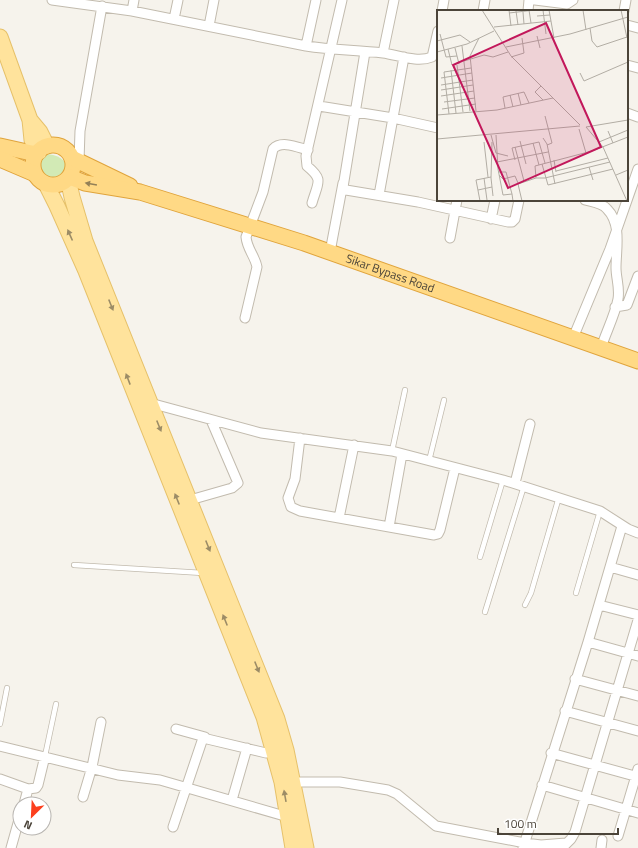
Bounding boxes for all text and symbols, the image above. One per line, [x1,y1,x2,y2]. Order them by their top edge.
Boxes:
inset map [437,10,628,201]
one-way arrow [85,180,97,186]
one-way arrow [67,229,73,240]
street label: Sikar Bypass Road [343,249,437,297]
one-way arrow [109,299,115,311]
one-way arrow [125,372,131,384]
one-way arrow [156,420,162,431]
one-way arrow [174,494,180,505]
one-way arrow [205,541,211,552]
one-way arrow [222,613,228,625]
one-way arrow [254,661,260,672]
one-way arrow [282,790,288,802]
north arrow [12,796,52,836]
scale bar [498,810,618,836]
text: 100 m [504,814,537,833]
text: N [21,816,35,834]

